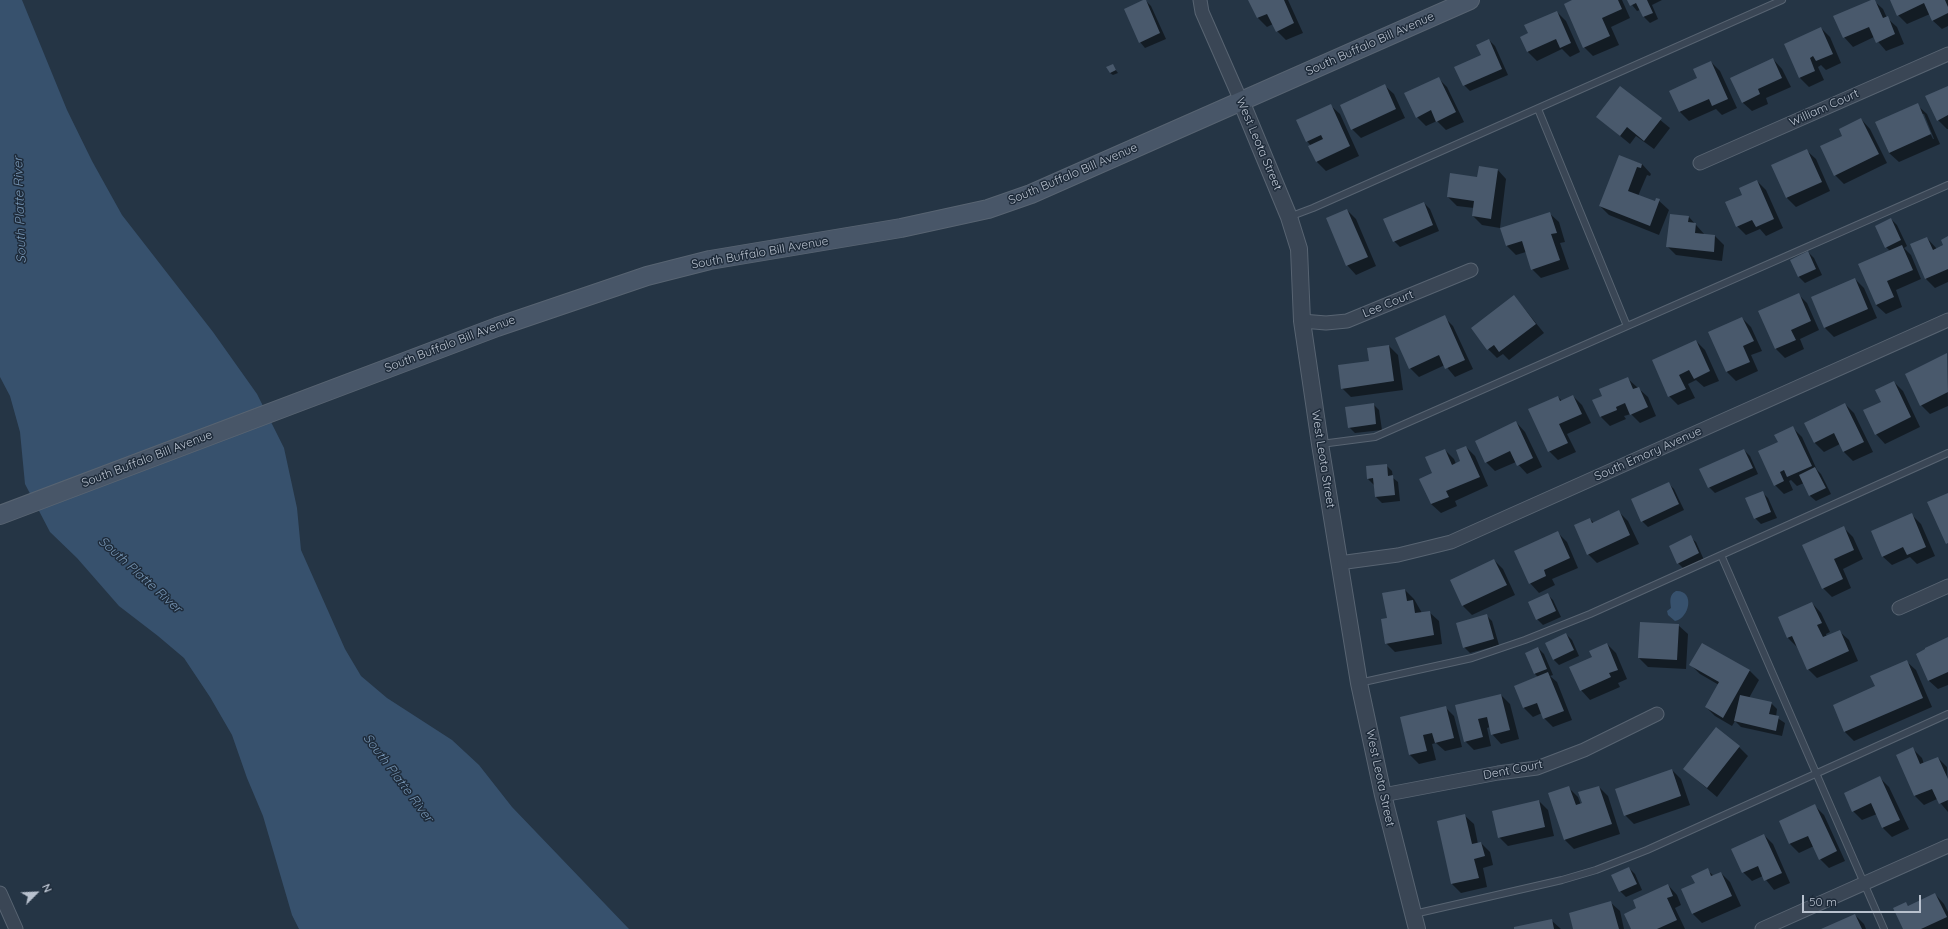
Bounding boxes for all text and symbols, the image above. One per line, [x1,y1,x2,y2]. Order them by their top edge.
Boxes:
street label: South Buffalo Bill Avenue [1304,9,1436,79]
street label: William Court [1787,86,1861,130]
street label: West Leota Street [1233,96,1285,192]
street label: South Buffalo Bill Avenue [1006,140,1140,208]
water label: South Platte River [10,156,30,264]
street label: South Buffalo Bill Avenue [690,234,830,272]
street label: Lee Court [1360,287,1416,321]
street label: South Buffalo Bill Avenue [383,312,517,376]
street label: West Leota Street [1308,409,1338,509]
street label: South Emory Avenue [1592,424,1704,484]
street label: South Buffalo Bill Avenue [80,427,214,491]
water label: South Platte River [95,533,185,617]
street label: West Leota Street [1363,728,1397,828]
water label: South Platte River [360,731,436,825]
street label: Dent Court [1482,757,1544,783]
north arrow [16,873,56,913]
text: N [39,882,55,895]
scale bar [1804,887,1923,913]
text: 50 m [1809,894,1837,909]

